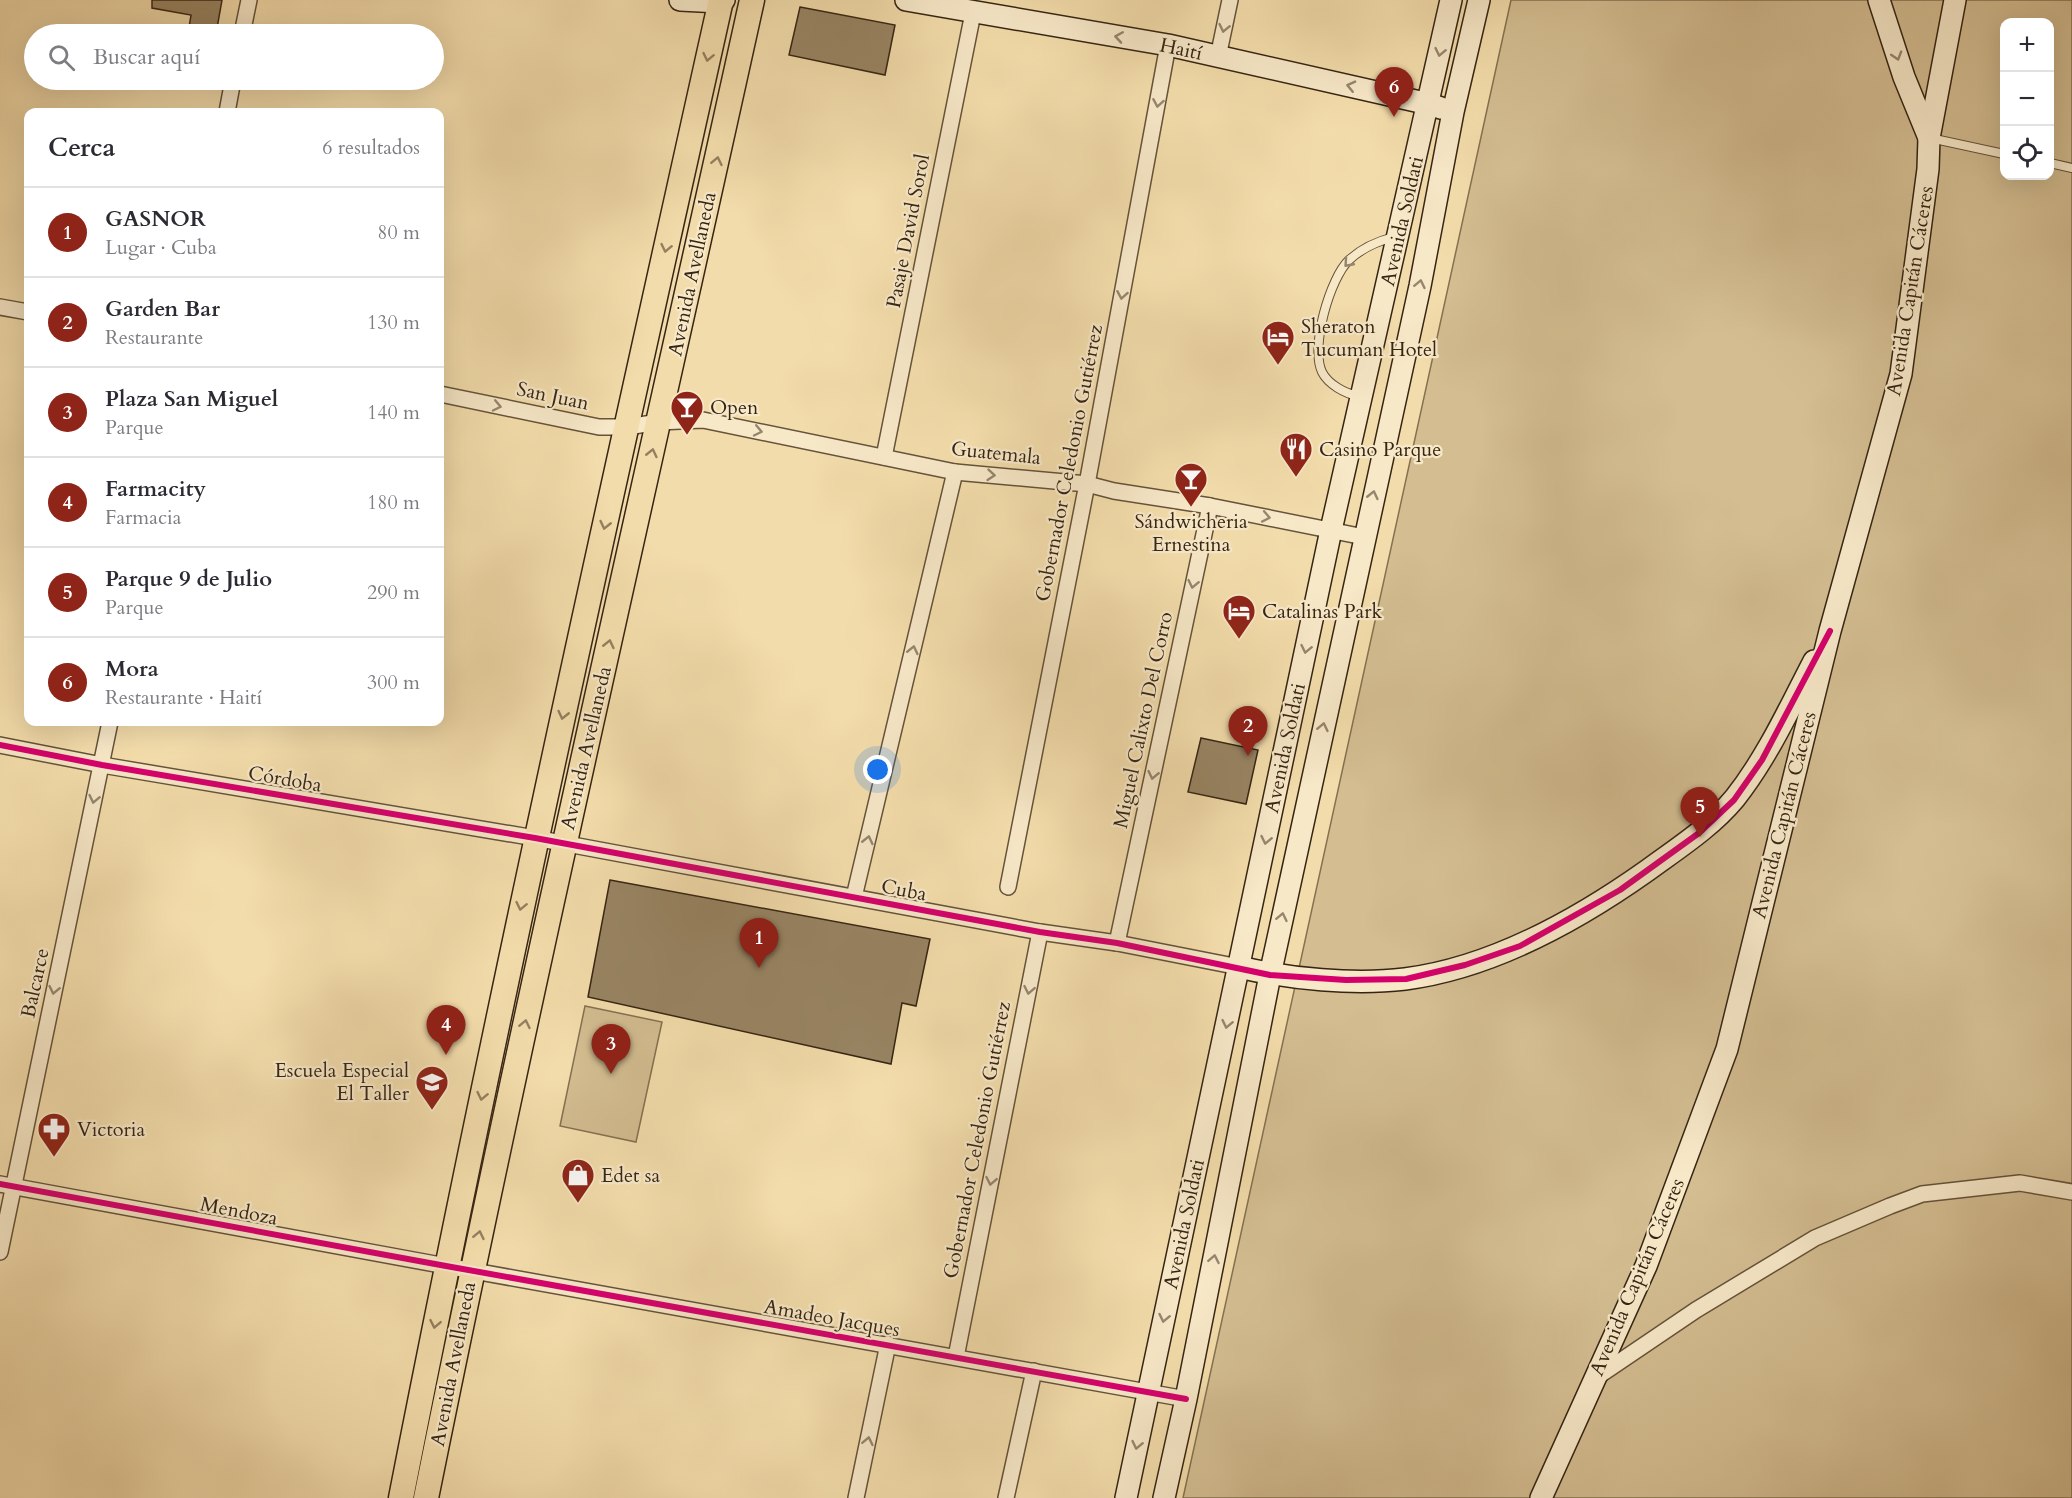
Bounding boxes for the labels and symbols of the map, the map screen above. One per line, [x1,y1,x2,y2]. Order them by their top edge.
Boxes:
one-way arrow [1218,23,1231,33]
one-way arrow [1115,31,1125,44]
street label: Haití [1157,31,1205,67]
one-way arrow [1434,47,1447,57]
one-way arrow [1890,50,1902,61]
one-way arrow [702,52,715,62]
pin: 6 [1374,68,1414,117]
one-way arrow [1346,81,1356,94]
one-way arrow [1152,98,1164,108]
street label: Pasaje David Sorol [880,152,936,310]
street label: Avenida Soldati [1374,153,1430,288]
one-way arrow [709,156,722,166]
street label: Avenida Capitán Cáceres [1880,184,1940,398]
street label: Avenida Avellaneda [661,189,723,359]
one-way arrow [661,242,674,252]
one-way arrow [1344,256,1355,267]
one-way arrow [1413,279,1426,289]
one-way arrow [1116,289,1129,299]
place label: Sheraton Tucuman Hotel [1301,313,1437,363]
hotel icon: Sheraton Tucuman Hotel [1260,319,1296,366]
street label: Gobernador Celedonio Gutiérrez [1029,322,1109,604]
street label: San Juan [514,375,592,417]
bar icon: Open [669,389,705,436]
place label: Open [710,394,759,421]
one-way arrow [491,399,501,412]
one-way arrow [753,424,763,437]
restaurant icon: Casino Parque [1278,431,1314,478]
street label: Guatemala [950,435,1043,471]
place label: Casino Parque [1319,436,1441,463]
one-way arrow [645,449,658,459]
bar icon: Sándwicheria Ernestina [1173,461,1209,508]
one-way arrow [987,468,996,481]
one-way arrow [1366,490,1379,500]
place label: Sándwicheria Ernestina [1134,508,1248,558]
one-way arrow [1261,510,1271,523]
one-way arrow [600,519,613,529]
one-way arrow [1187,579,1200,589]
hotel icon: Catalinas Park [1221,593,1257,640]
place label: Catalinas Park [1262,598,1382,625]
street label: Miguel Calixto Del Corro [1107,609,1179,831]
one-way arrow [602,639,615,649]
one-way arrow [1300,644,1313,654]
one-way arrow [905,645,918,655]
street label: Avenida Avellaneda [554,663,618,832]
street label: Avenida Soldati [1258,680,1312,815]
pin: 2 [1228,706,1268,756]
street label: Avenida Capitán Cáceres [1745,709,1823,921]
one-way arrow [557,710,570,720]
one-way arrow [1316,722,1329,732]
your location [863,755,892,784]
street label: Córdoba [246,759,324,799]
one-way arrow [1147,769,1160,779]
pin: 5 [1680,788,1720,837]
one-way arrow [88,794,101,804]
one-way arrow [861,835,874,845]
one-way arrow [1260,835,1273,845]
street label: Cuba [879,872,929,908]
one-way arrow [516,900,529,910]
one-way arrow [1275,913,1288,923]
pin: 1 [740,918,778,968]
street label: Balcarce [14,946,56,1020]
one-way arrow [1023,984,1036,994]
one-way arrow [49,985,62,995]
street label: Gobernador Celedonio Gutiérrez [937,999,1017,1281]
pin: 4 [426,1006,466,1055]
one-way arrow [518,1019,531,1029]
one-way arrow [1221,1019,1234,1029]
pin: 3 [592,1024,630,1074]
place label: Escuela Especial El Taller [274,1057,410,1107]
school or university icon: Escuela Especial El Taller [414,1064,450,1111]
one-way arrow [476,1091,489,1101]
pharmacy icon: Victoria [36,1111,72,1158]
place label: Victoria [77,1116,145,1143]
street label: Avenida Soldati [1157,1156,1211,1291]
shop icon: Edet sa [560,1157,596,1204]
place label: Edet sa [601,1162,660,1189]
street label: Avenida Capitán Cáceres [1583,1174,1691,1380]
one-way arrow [985,1176,998,1186]
street label: Mendoza [198,1190,280,1232]
one-way arrow [472,1230,485,1240]
one-way arrow [1207,1254,1220,1264]
street label: Avenida Avellaneda [424,1279,482,1449]
street label: Amadeo Jacques [762,1293,902,1343]
one-way arrow [1158,1312,1171,1322]
one-way arrow [429,1319,442,1329]
one-way arrow [861,1436,874,1446]
one-way arrow [1131,1440,1144,1450]

